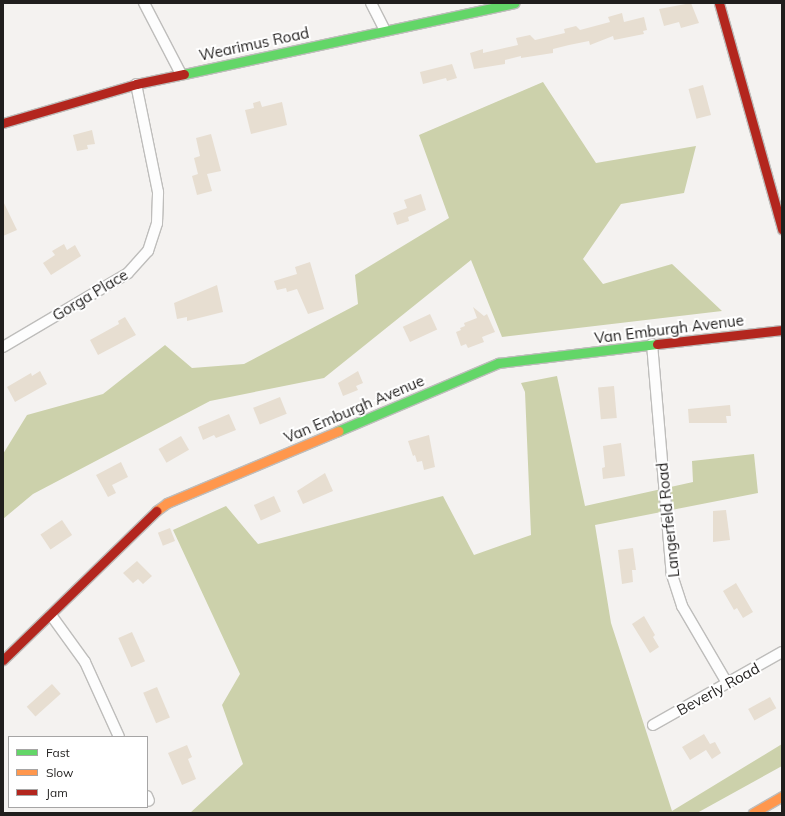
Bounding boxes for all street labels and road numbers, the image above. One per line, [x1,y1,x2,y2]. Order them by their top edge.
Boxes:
street label: Wearimus Road [197,24,311,64]
street label: Gorga Place [49,265,131,325]
street label: Van Emburgh Avenue [593,311,745,347]
street label: Van Emburgh Avenue [281,371,427,447]
street label: Langerfeld Road [653,462,683,578]
street label: Beverly Road [673,659,763,719]

